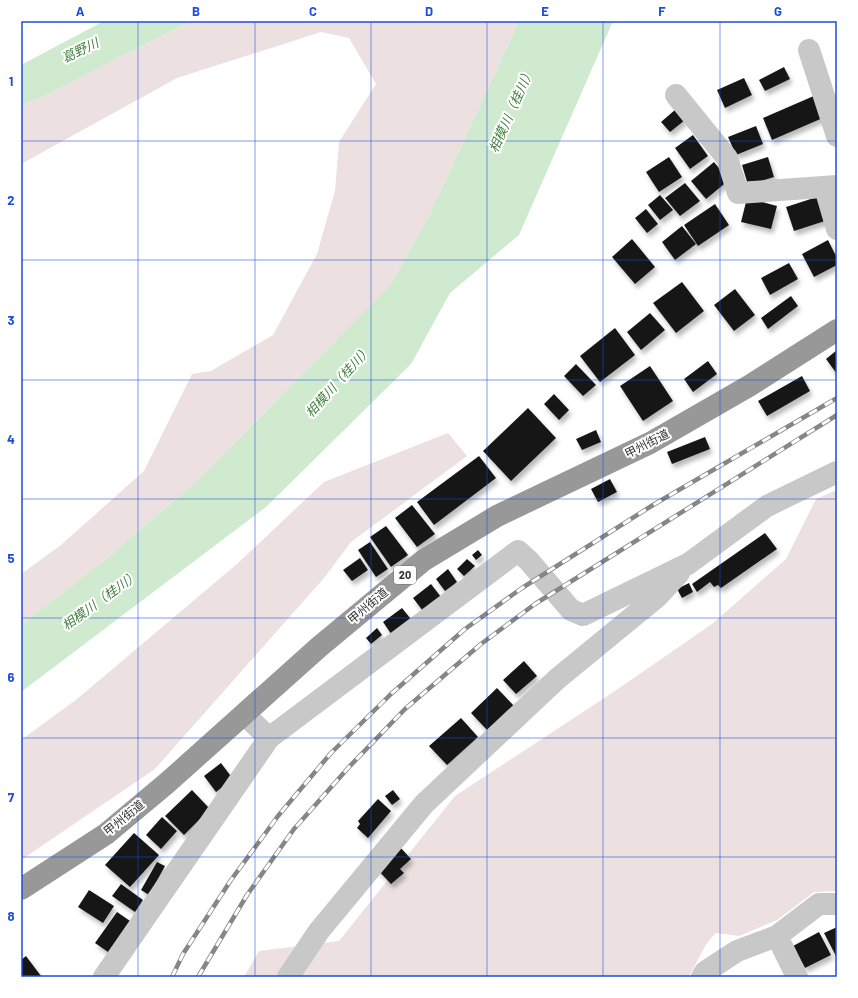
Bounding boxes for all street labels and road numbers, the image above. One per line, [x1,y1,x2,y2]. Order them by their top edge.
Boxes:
street label: 甲州街道 [622,426,671,460]
road number: 20 [394,566,416,584]
street label: 甲州街道 [344,584,390,626]
street label: 甲州街道 [100,797,146,838]

